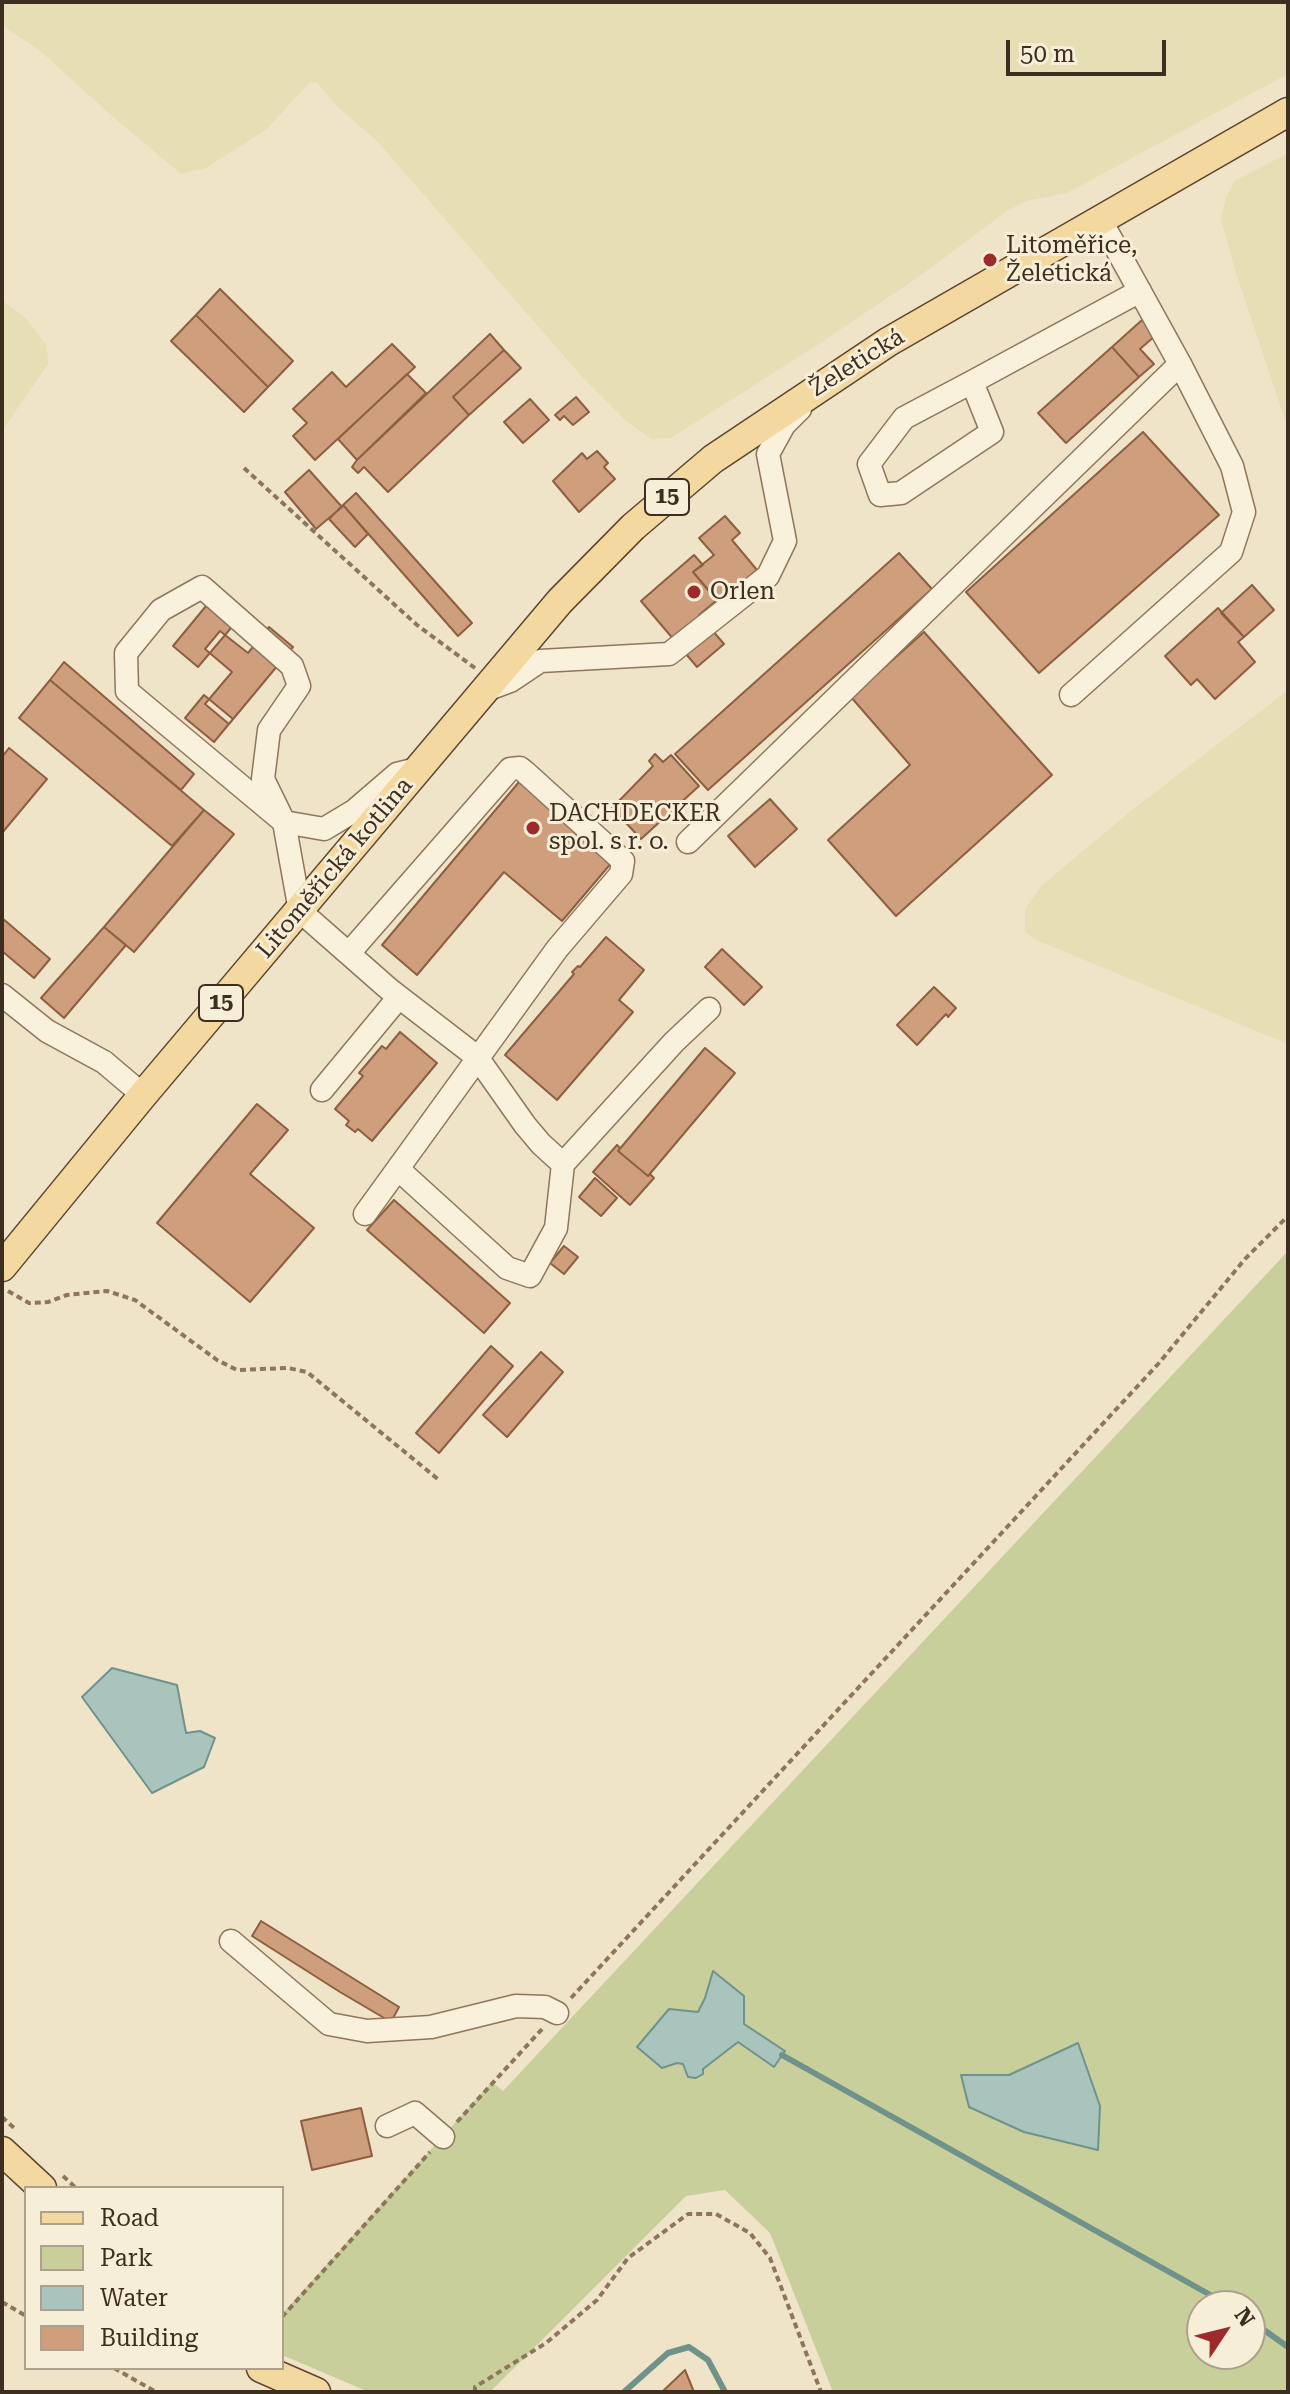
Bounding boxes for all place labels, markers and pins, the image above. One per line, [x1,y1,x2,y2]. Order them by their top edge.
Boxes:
place label: Litoměřice, Želetická [1006,232,1137,288]
marker: Litoměřice, Želetická [981,251,999,269]
place label: Orlen [710,578,775,606]
marker: Orlen [685,583,703,601]
place label: DACHDECKER spol. s r. o. [549,800,721,856]
marker: DACHDECKER spol. s r. o. [524,819,542,837]

